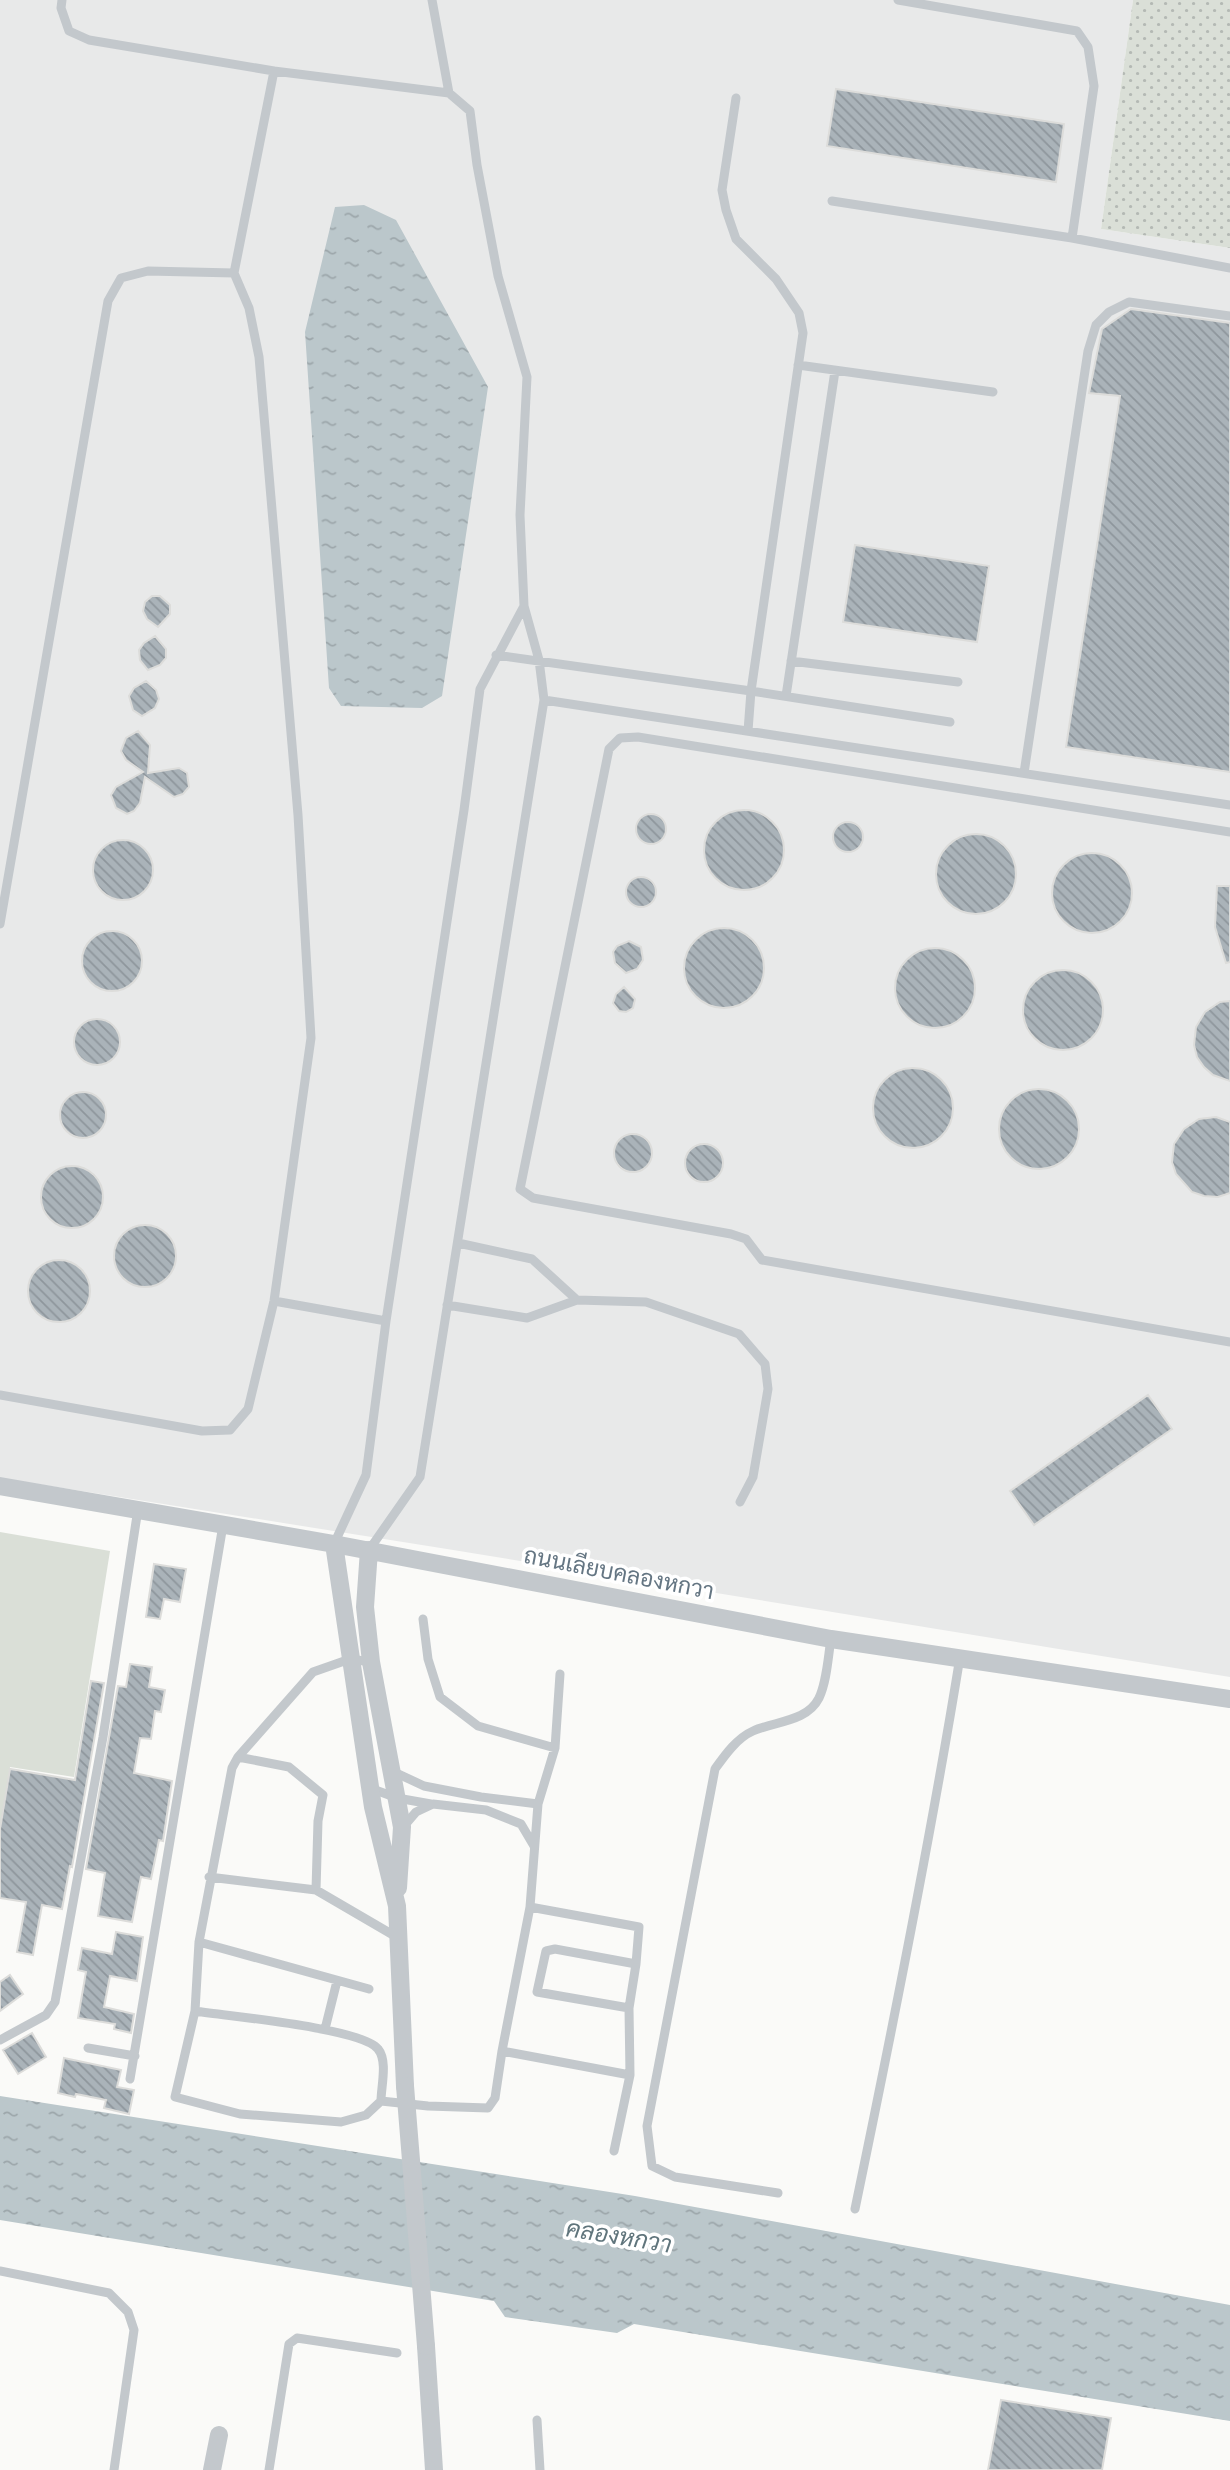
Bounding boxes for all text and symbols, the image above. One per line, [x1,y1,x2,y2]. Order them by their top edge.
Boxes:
street label: ถนนเลียบคลองหกวา [522,1540,717,1604]
water label: คลองหกวา [564,2214,674,2258]

